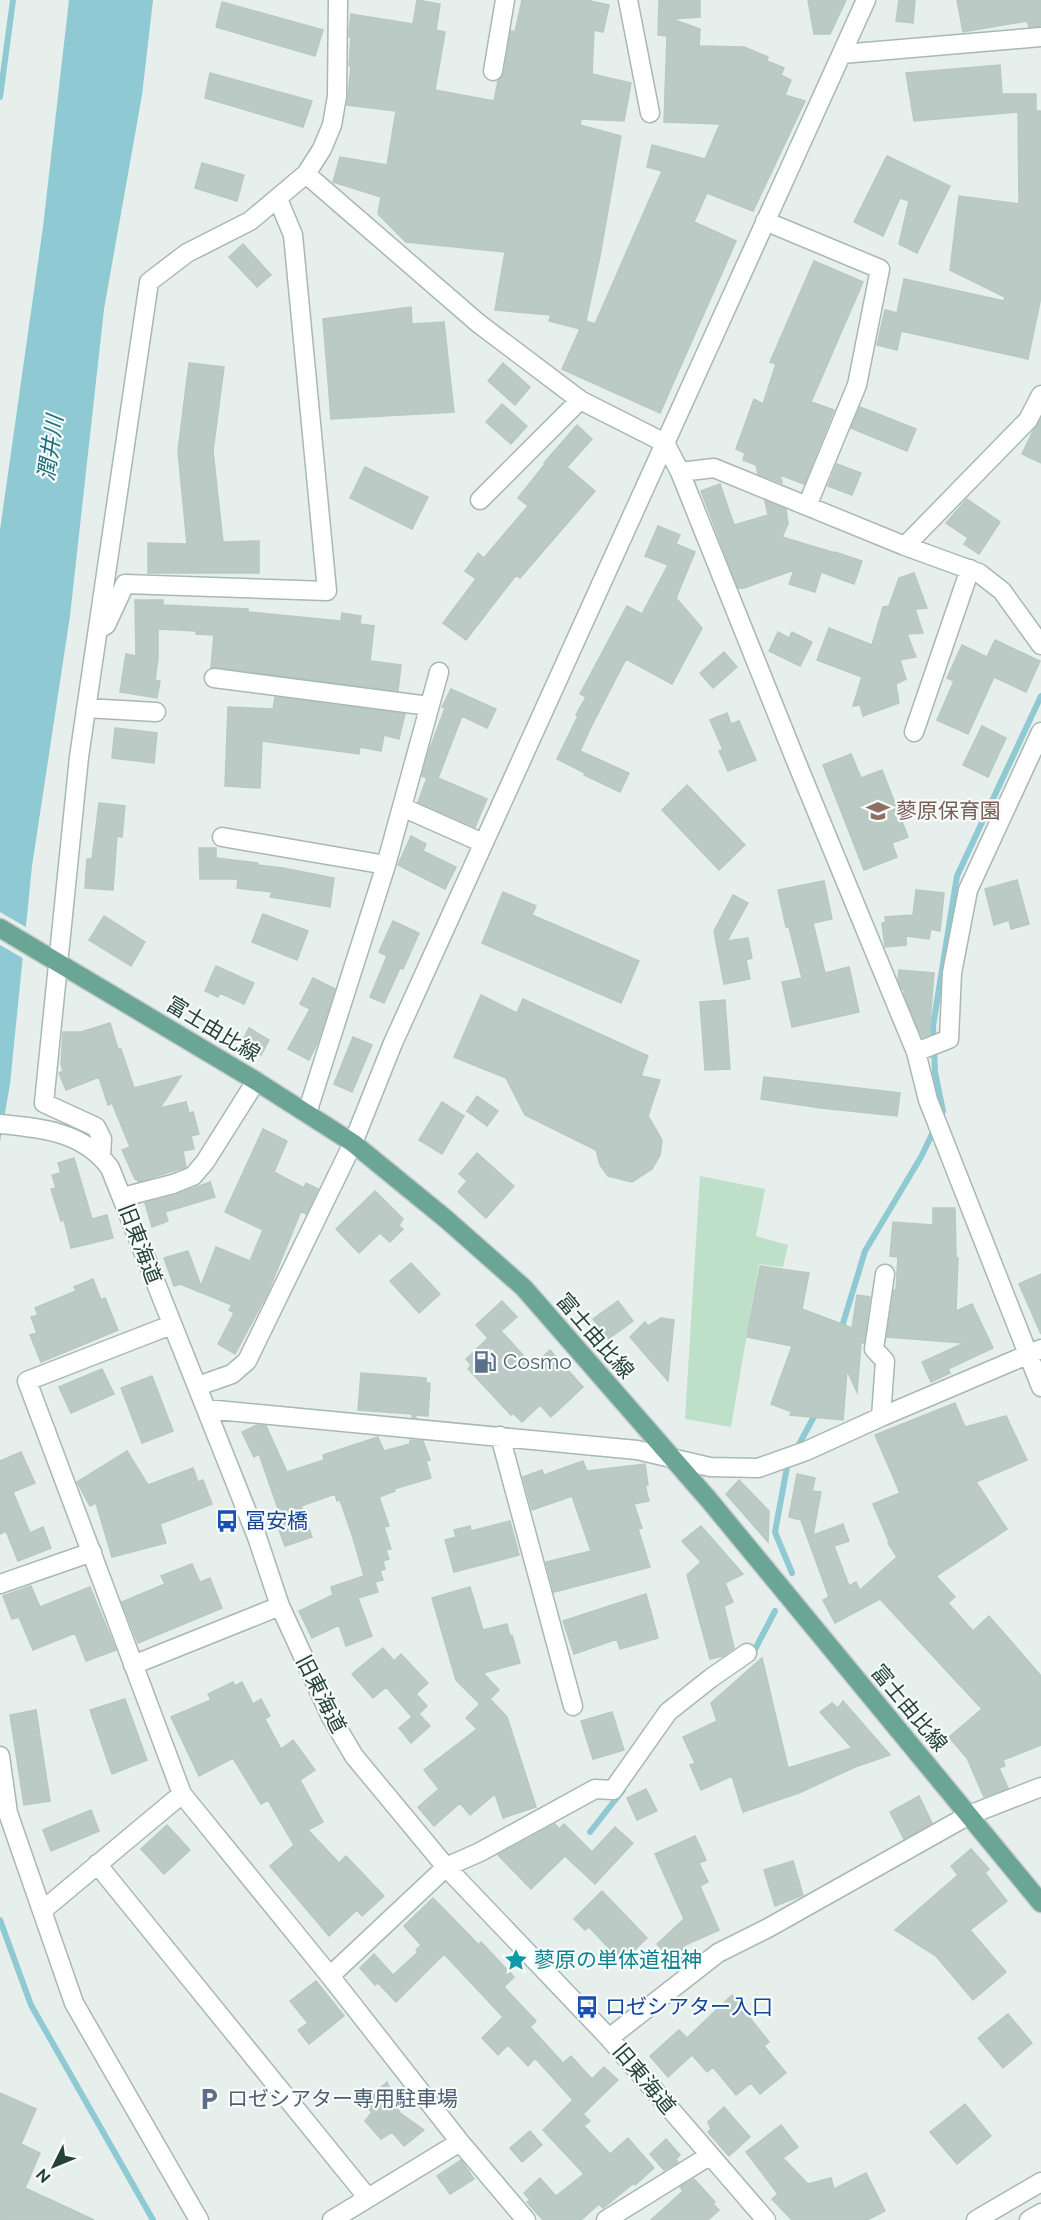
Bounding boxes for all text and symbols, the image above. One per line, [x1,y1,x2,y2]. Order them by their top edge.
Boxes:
water label: 潤井川 [33,412,68,482]
school or university icon: 蓼原保育園 [865,798,891,824]
place label: 蓼原保育園 [896,798,1001,823]
street label: 富士由比線 [162,991,265,1066]
street label: 旧東海道 [114,1200,167,1288]
street label: 富士由比線 [552,1288,639,1383]
fuel station icon: Cosmo [472,1349,498,1375]
place label: Cosmo [503,1349,572,1374]
bus stop icon: 冨安橋 [214,1508,240,1534]
place label: 冨安橋 [245,1508,308,1533]
street label: 旧東海道 [291,1651,352,1737]
street label: 富士由比線 [866,1659,953,1756]
place icon: 蓼原の単体道祖神 [503,1947,529,1973]
place label: 蓼原の単体道祖神 [534,1947,702,1972]
bus stop icon: ロゼシアター入口 [574,1994,600,2020]
place label: ロゼシアター入口 [605,1994,773,2019]
street label: 旧東海道 [608,2038,681,2119]
parking icon: ロゼシアター専用駐車場 [196,2086,222,2112]
place label: ロゼシアター専用駐車場 [227,2086,458,2111]
north arrow [24,2136,84,2196]
text: N [32,2165,55,2187]

